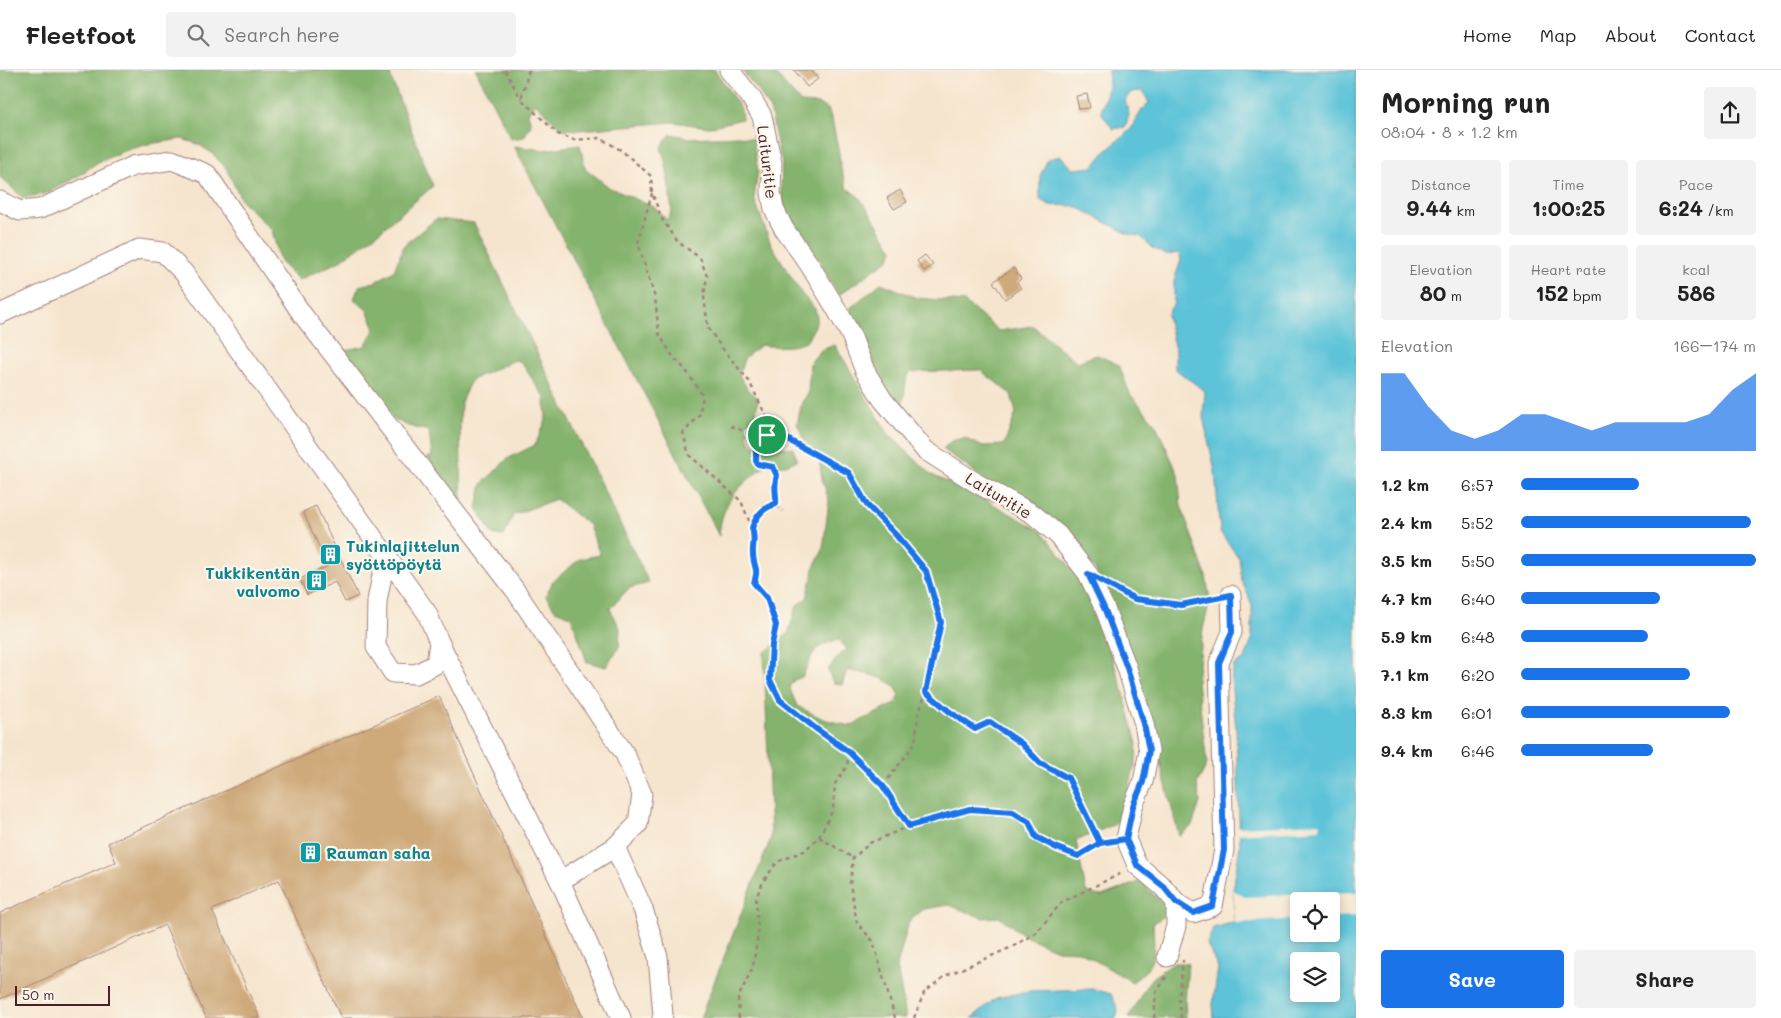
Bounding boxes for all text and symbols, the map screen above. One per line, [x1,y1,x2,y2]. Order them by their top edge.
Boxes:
search box [166,12,516,57]
text: Fleetfoot [25,19,136,50]
icon: search [184,21,212,49]
text: Search here [224,22,340,47]
text: Home [1463,23,1512,47]
text: Map [1540,23,1576,47]
text: About [1604,23,1657,47]
text: Contact [1685,23,1756,47]
text: Morning run [1381,84,1550,120]
button: share [1704,87,1756,139]
text: 08:04 · 8 × 1.2 km [1381,121,1518,142]
street label: Laituritie [753,124,783,200]
text: Distance [1411,175,1471,194]
text: Time [1553,175,1584,194]
text: Pace [1679,175,1713,194]
text: 9.44 [1406,194,1452,221]
text: 1:00:25 [1532,194,1605,221]
text: 6:24 [1659,194,1703,221]
text: km [1452,201,1475,220]
text: /km [1703,201,1734,220]
text: Elevation [1409,260,1472,279]
text: Heart rate [1531,260,1606,279]
text: kcal [1682,260,1710,279]
text: 80 [1420,279,1446,306]
text: 152 [1535,279,1569,306]
text: 586 [1677,279,1715,306]
text: m [1446,286,1462,305]
text: bpm [1569,286,1602,305]
text: Elevation [1381,335,1453,356]
text: 166–174 m [1673,335,1756,356]
pin [746,414,788,456]
icon: arrive [753,421,781,449]
street label: Laituritie [962,467,1036,523]
text: 1.2 km [1381,474,1429,495]
text: 6:57 [1461,474,1494,495]
text: 2.4 km [1381,512,1432,533]
text: 5:52 [1461,512,1494,533]
place label: Tukinlajittelun syöttöpöytä [346,535,460,574]
building icon: Tukinlajittelun syöttöpöytä [318,542,342,566]
text: 3.5 km [1381,550,1432,571]
text: 5:50 [1461,550,1495,571]
place label: Tukkikentän valvomo [205,562,300,601]
building icon: Tukkikentän valvomo [304,569,328,593]
text: 4.7 km [1381,588,1432,609]
text: 6:40 [1461,588,1495,609]
text: 5.9 km [1381,626,1432,647]
text: 6:48 [1461,626,1495,647]
text: 7.1 km [1381,664,1429,685]
text: 6:20 [1461,664,1494,685]
text: 8.3 km [1381,702,1433,723]
text: 6:01 [1461,702,1493,723]
text: 9.4 km [1381,740,1433,761]
text: 6:46 [1461,740,1495,761]
building icon: Rauman saha [298,840,322,864]
place label: Rauman saha [326,842,431,863]
map controls [1290,892,1340,1002]
button: locate [1290,892,1340,942]
button: Save [1381,950,1564,1008]
button: Share [1574,950,1756,1008]
button: layers [1290,952,1340,1002]
scale bar [15,983,110,1006]
text: 50 m [22,985,54,1004]

